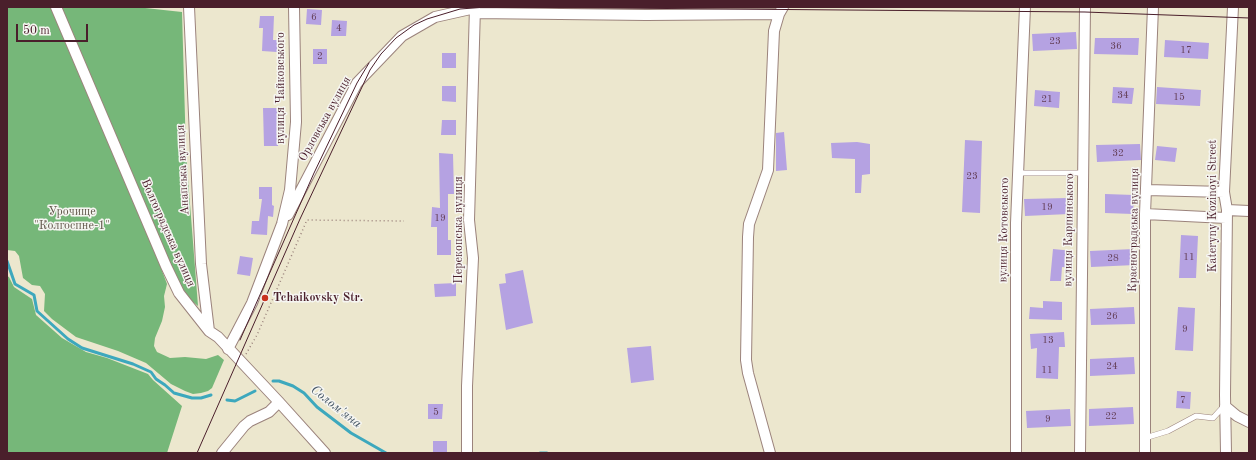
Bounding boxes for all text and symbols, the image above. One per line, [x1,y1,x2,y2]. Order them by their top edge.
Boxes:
house number: 6 [311,11,317,23]
scale bar [18,16,90,42]
house number: 4 [336,22,342,34]
text: 50 m [23,25,50,37]
street label: вулиця Чайковського [274,32,288,144]
house number: 23 [1049,35,1061,47]
house number: 36 [1110,40,1122,52]
house number: 17 [1180,44,1192,56]
house number: 2 [317,50,323,62]
street label: Орловська вулиця [296,74,354,164]
house number: 34 [1117,89,1129,101]
house number: 15 [1173,91,1185,103]
house number: 21 [1041,93,1053,105]
street label: Анапська вулиця [173,124,193,216]
street label: Kateryny Kozinoyi Street [1206,140,1220,272]
house number: 32 [1112,147,1124,159]
street label: Красноградська вулиця [1126,168,1142,292]
house number: 23 [966,170,978,182]
street label: вулиця Карпинського [1061,173,1077,287]
street label: Перекопська вулиця [452,176,466,284]
street label: Волгоградська вулиця [138,177,198,289]
street label: вулиця Котовського [996,177,1012,283]
house number: 19 [1041,201,1053,213]
park label: Урочище "Колгоспне-1" [34,205,110,233]
house number: 19 [434,212,446,224]
house number: 11 [1183,251,1195,263]
house number: 28 [1107,252,1119,264]
place label: Tchaikovsky Str. [273,291,363,305]
marker: Tchaikovsky Str. [260,293,270,303]
house number: 26 [1106,310,1118,322]
house number: 9 [1182,323,1188,335]
house number: 13 [1042,334,1054,346]
house number: 24 [1106,360,1118,372]
house number: 11 [1041,364,1053,376]
water label: Солом'яна [307,382,365,432]
house number: 7 [1180,394,1186,406]
house number: 5 [433,406,439,418]
house number: 22 [1105,410,1117,422]
house number: 9 [1045,413,1051,425]

